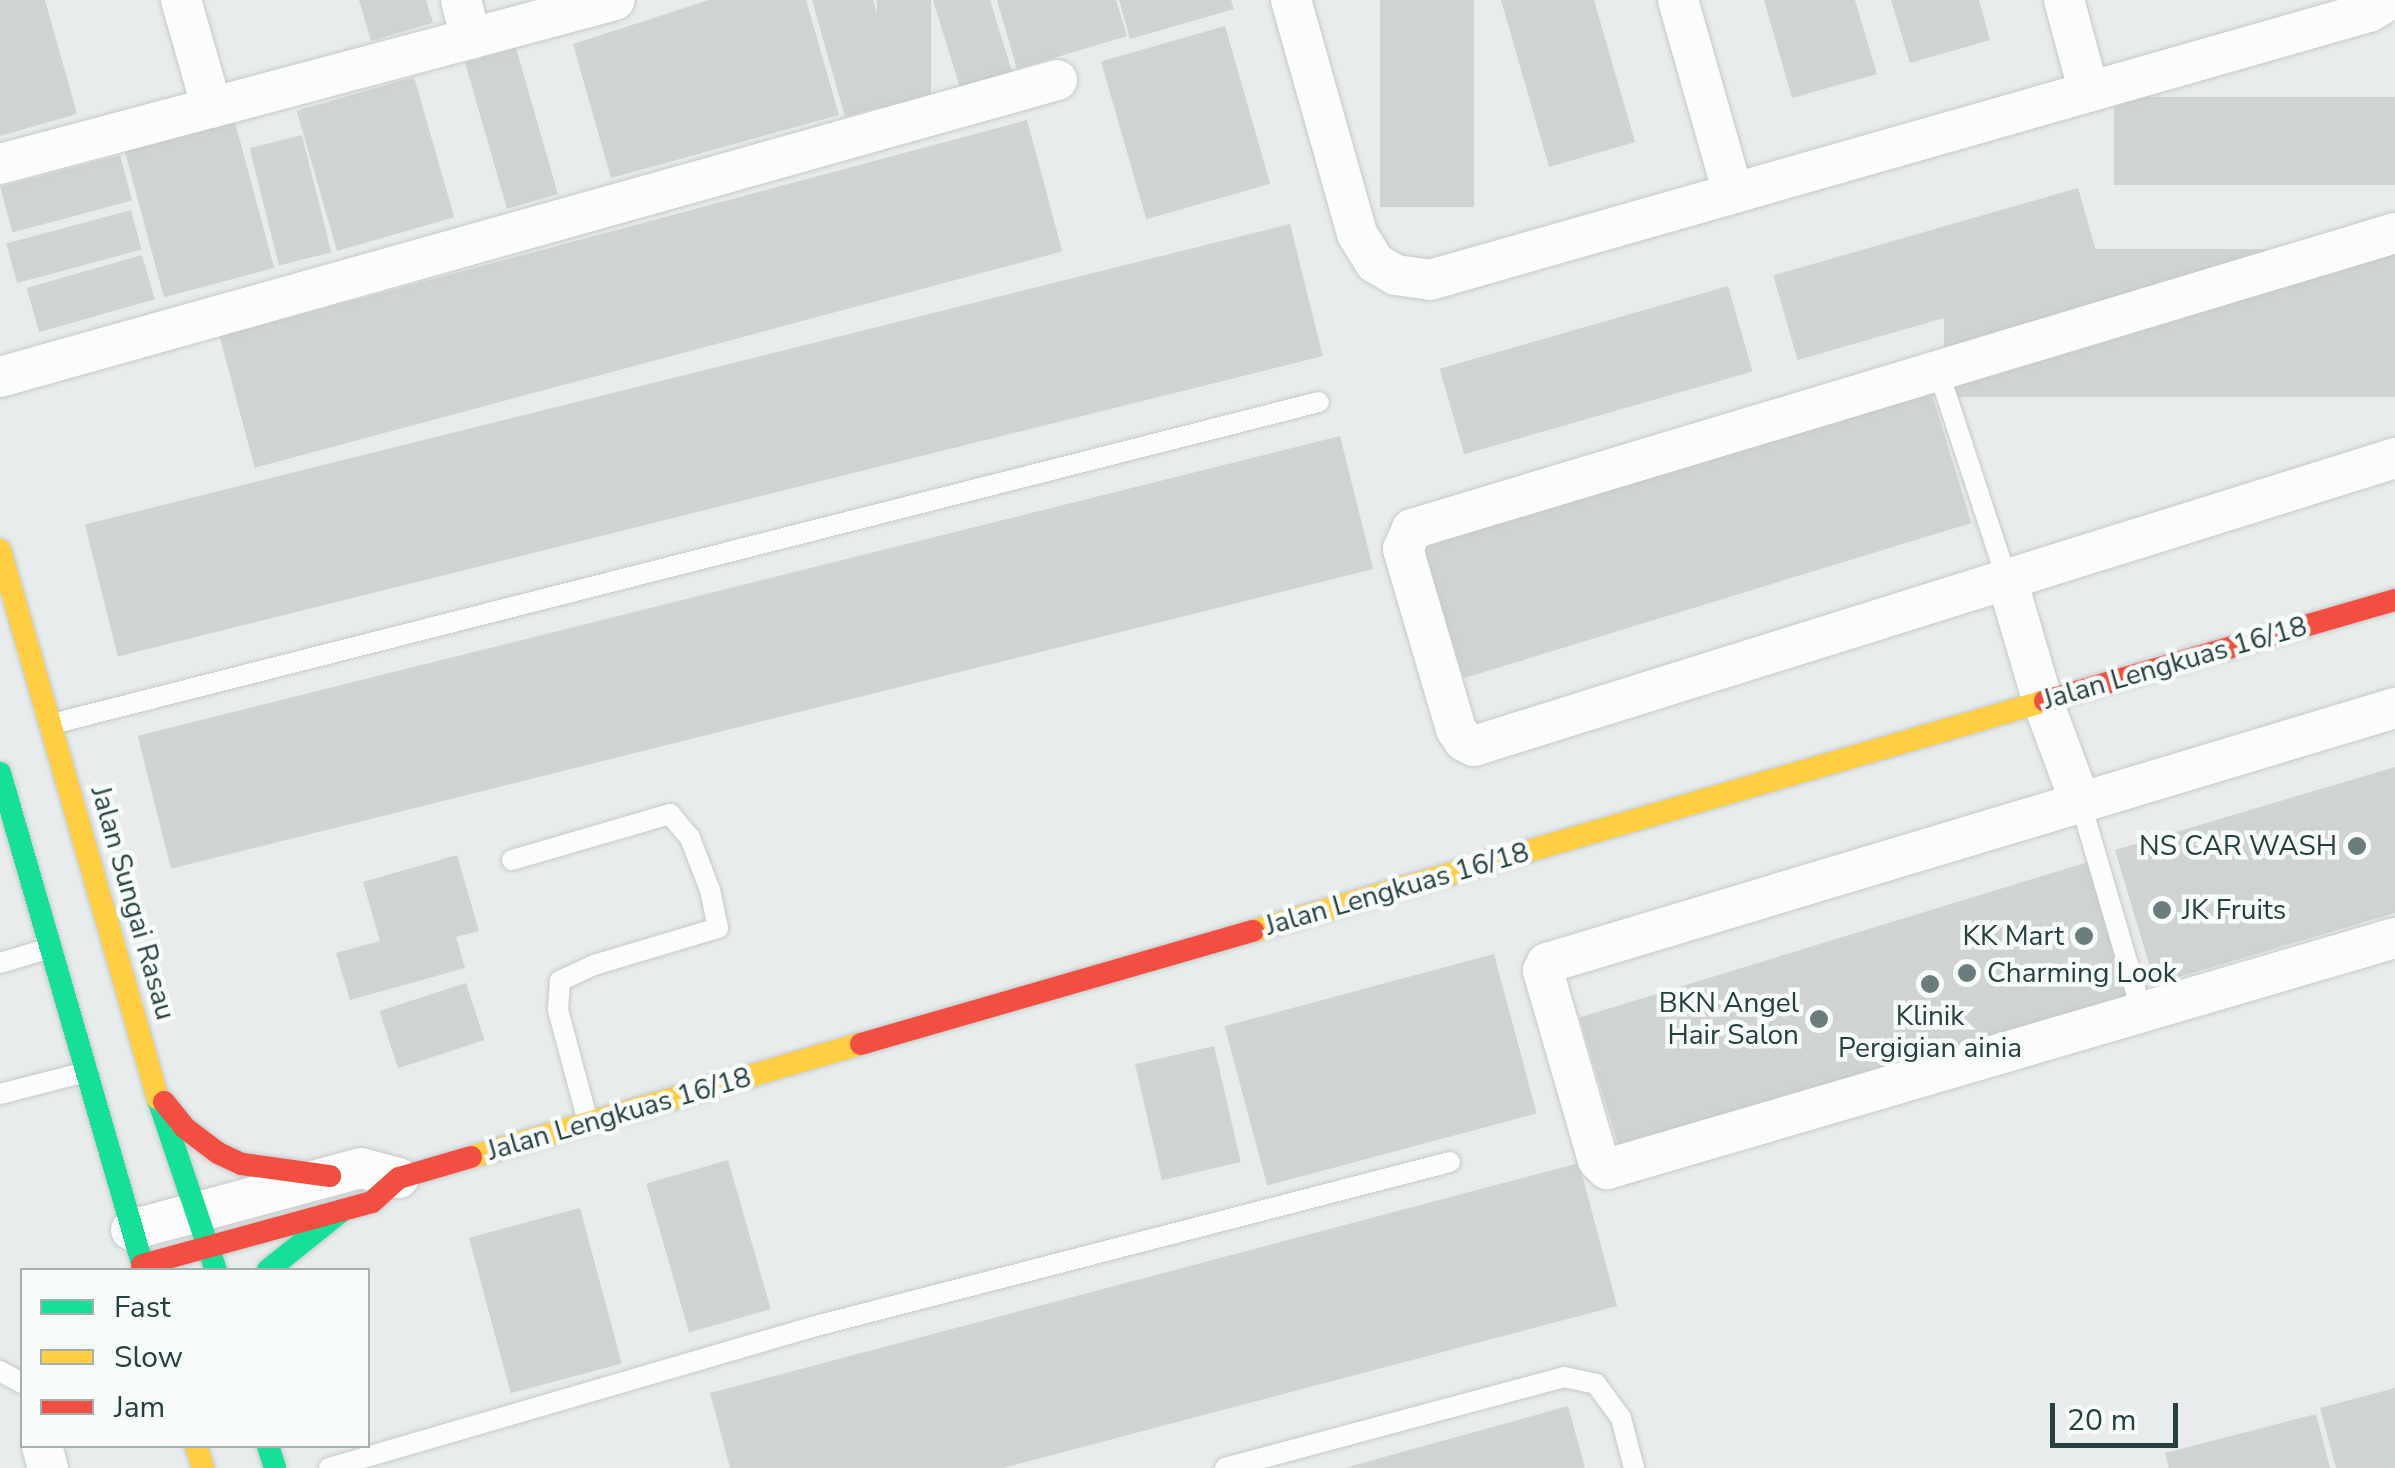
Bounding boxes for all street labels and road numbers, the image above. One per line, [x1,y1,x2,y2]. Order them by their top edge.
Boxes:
street label: Jalan Lengkuas 16/18 [2039,609,2311,717]
street label: Jalan Sungai Rasau [84,782,182,1024]
street label: Jalan Lengkuas 16/18 [1261,835,1533,943]
street label: Jalan Lengkuas 16/18 [483,1060,755,1168]

